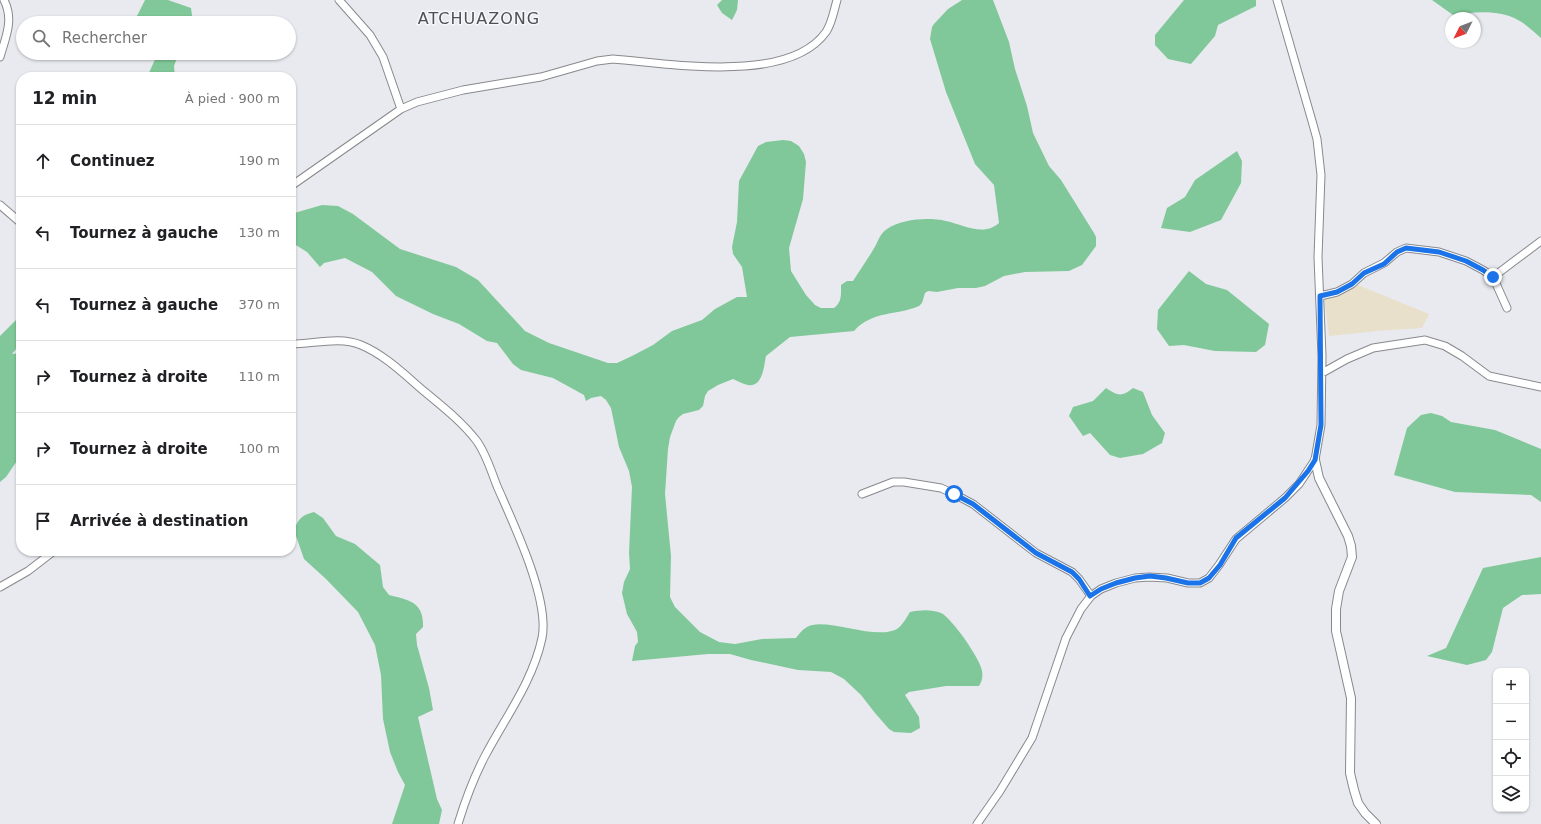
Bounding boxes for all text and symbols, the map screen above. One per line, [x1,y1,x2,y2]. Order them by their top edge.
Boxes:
district label: ATCHUAZONG [418,9,540,28]
north arrow [1445,12,1481,48]
search box [16,16,296,60]
icon: search [30,27,52,49]
text: Rechercher [62,29,147,47]
text: 12 min [32,88,97,108]
text: À pied · 900 m [185,91,280,106]
icon: ahead [32,150,54,172]
text: Continuez [70,152,155,170]
text: 190 m [238,153,280,168]
icon: left [32,222,54,244]
text: Tournez à gauche [70,224,218,242]
text: 130 m [238,225,280,240]
route end [1484,268,1502,286]
icon: left [32,294,54,316]
text: Tournez à gauche [70,296,218,314]
text: 370 m [238,297,280,312]
icon: right [32,366,54,388]
text: Tournez à droite [70,368,208,386]
text: 110 m [238,369,280,384]
icon: right [32,438,54,460]
text: Tournez à droite [70,440,208,458]
text: 100 m [238,441,280,456]
route start [945,485,963,503]
icon: arrive [32,510,54,532]
text: Arrivée à destination [70,512,248,530]
map controls [1493,668,1529,812]
button: + [1493,668,1529,704]
button: − [1493,704,1529,740]
button: locate [1493,740,1529,776]
button: layers [1493,776,1529,812]

